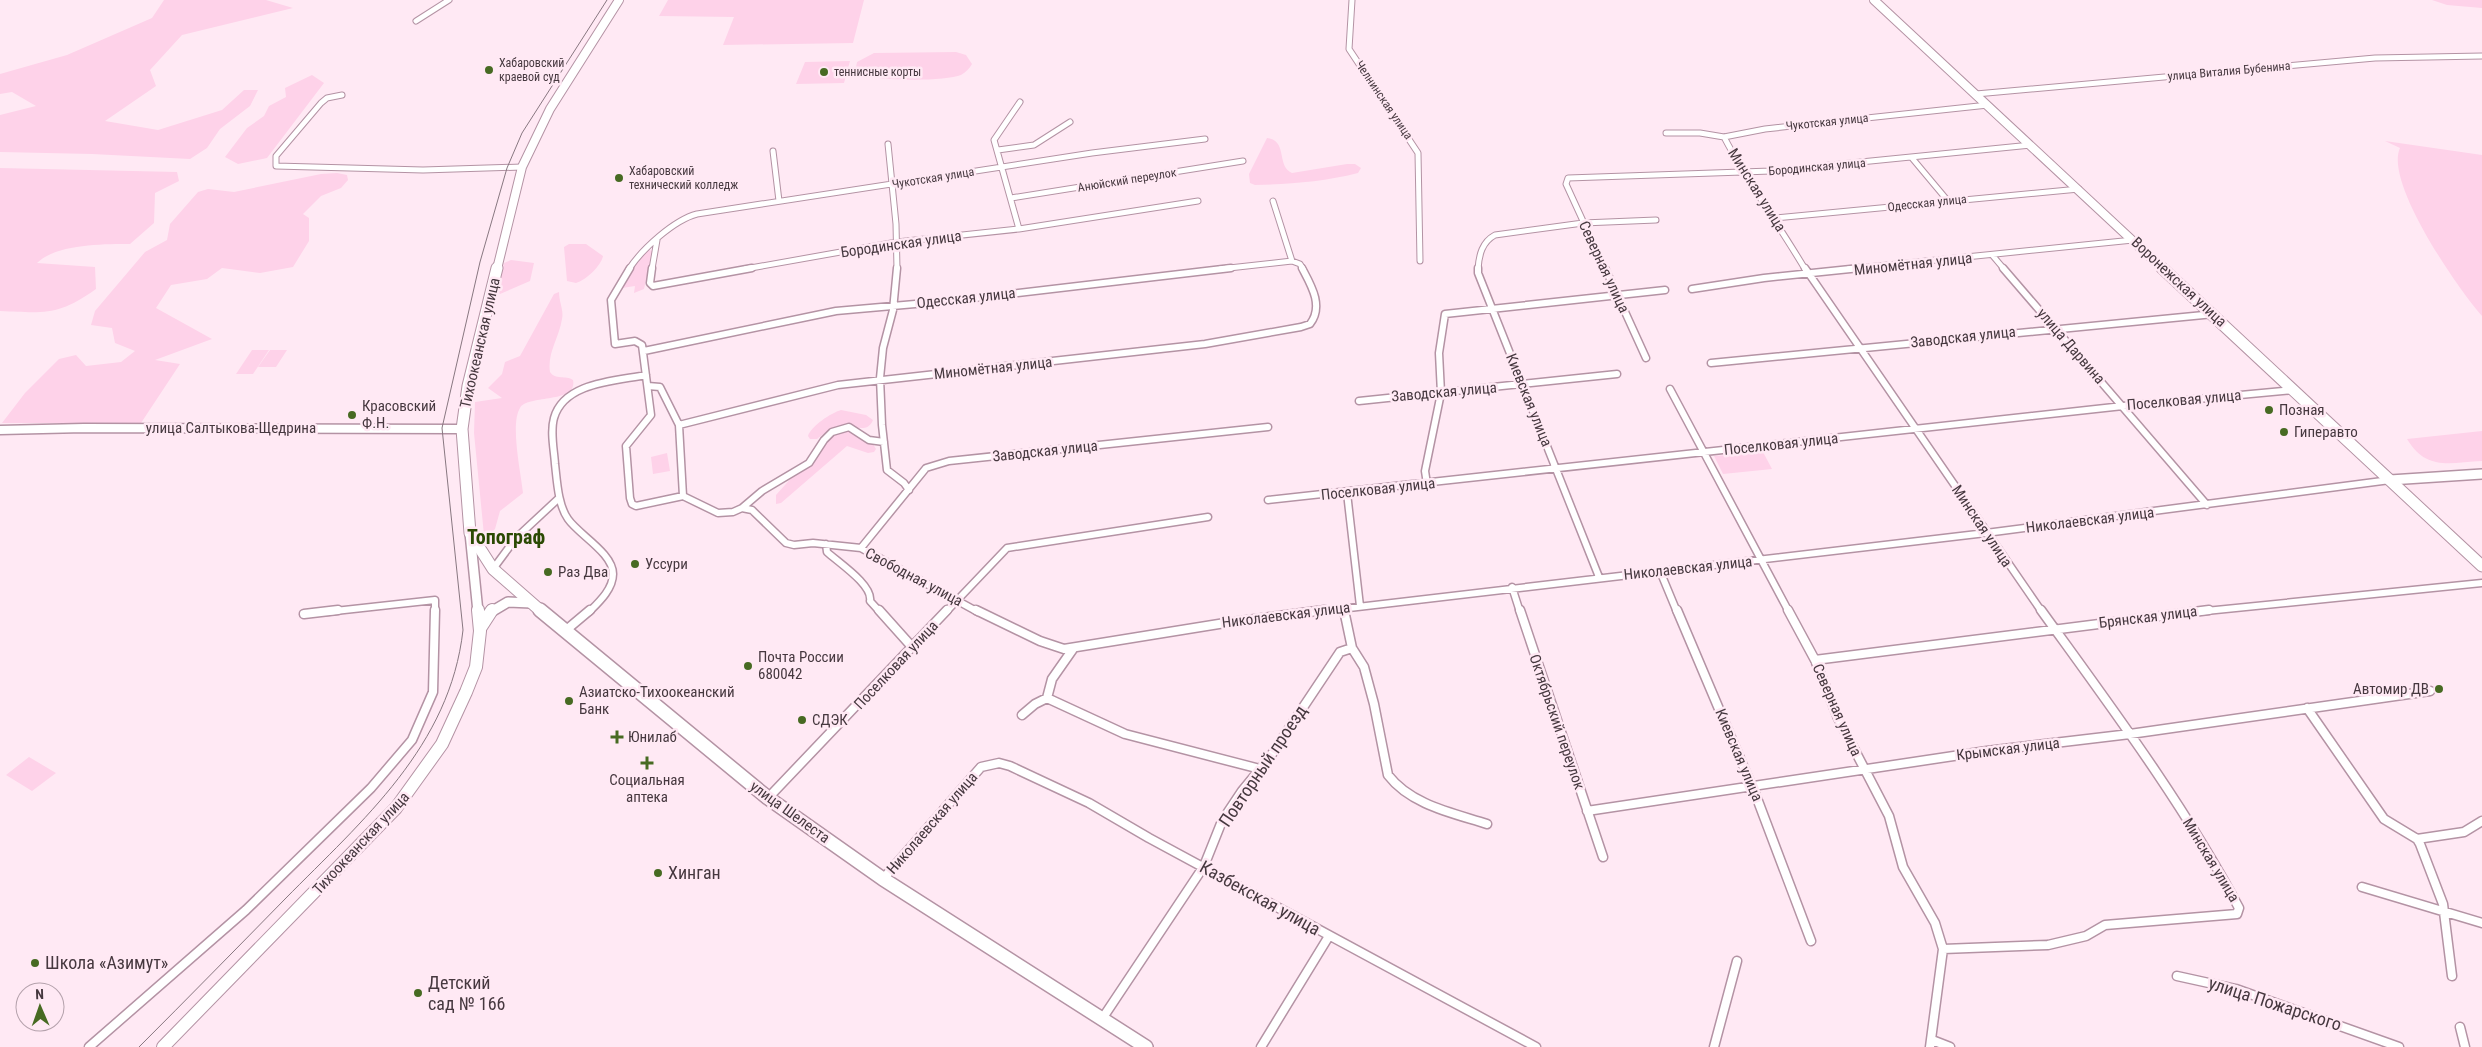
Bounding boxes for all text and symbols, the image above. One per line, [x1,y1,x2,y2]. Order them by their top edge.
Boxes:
place label: Хабаровский краевой суд [499,56,564,84]
street label: Челнинская улица [1352,58,1416,142]
street label: улица Виталия Бубенина [2167,59,2291,83]
marker: Хабаровский краевой суд [483,64,495,76]
place label: теннисные корты [834,65,921,79]
marker: теннисные корты [818,66,830,78]
street label: Чукотская улица [1785,111,1869,133]
street label: Минская улица [1724,145,1790,235]
street label: Бородинская улица [1768,156,1866,178]
place label: Хабаровский технический колледж [629,164,738,192]
street label: Чукотская улица [891,165,975,191]
street label: Анюйский переулок [1077,165,1178,195]
marker: Хабаровский технический колледж [613,172,625,184]
street label: Одесская улица [1887,192,1967,214]
street label: Северная улица [1575,218,1633,316]
street label: Бородинская улица [839,227,963,261]
street label: Воронежская улица [2128,233,2230,331]
street label: Миномётная улица [1853,249,1973,279]
street label: Тихоокеанская улица [456,276,504,410]
street label: Одесская улица [916,284,1016,312]
street label: улица Дарвина [2033,305,2109,387]
street label: Заводская улица [1909,323,2017,351]
street label: Киевская улица [1502,351,1556,449]
street label: Миномётная улица [933,353,1053,383]
street label: Заводская улица [1390,378,1498,406]
street label: Поселковая улица [2126,386,2242,414]
place label: Красовский Ф.Н. [362,397,436,432]
place label: Позная [2279,401,2325,419]
marker: Позная [2263,404,2275,416]
marker: Красовский Ф.Н. [346,409,358,421]
street label: улица Салтыкова-Щедрина [146,419,316,437]
place label: Гиперавто [2294,423,2358,441]
marker: Гиперавто [2278,426,2290,438]
street label: Поселковая улица [1723,429,1839,459]
street label: Заводская улица [991,437,1099,465]
street label: Поселковая улица [1320,474,1436,504]
street label: Минская улица [1948,482,2016,570]
street label: Николаевская улица [2025,503,2155,537]
district label: Топограф [467,525,545,549]
street label: Свободная улица [862,544,966,610]
street label: Николаевская улица [1623,552,1753,584]
place label: Уссури [645,555,688,573]
marker: Уссури [629,558,641,570]
place label: Раз Два [558,563,608,581]
marker: Раз Два [542,566,554,578]
street label: Николаевская улица [1221,598,1351,632]
street label: Брянская улица [2098,602,2198,632]
street label: Поселковая улица [850,617,942,713]
place label: Почта России 680042 [758,648,844,683]
street label: Октябрьский переулок [1525,652,1589,792]
marker: Почта России 680042 [742,660,754,672]
street label: Северная улица [1809,661,1865,759]
place label: Автомир ДВ [2353,680,2429,698]
place label: Азиатско-Тихоокеанский Банк [579,683,735,718]
marker: Автомир ДВ [2433,683,2445,695]
marker: Азиатско-Тихоокеанский Банк [563,695,575,707]
street label: Повторный проезд [1214,701,1311,831]
street label: Киевская улица [1711,706,1767,804]
place label: СДЭК [812,711,848,729]
marker: СДЭК [796,714,808,726]
place label: Юнилаб [628,728,677,746]
marker: Юнилаб [610,730,624,744]
street label: Крымская улица [1955,734,2061,764]
marker: Социальная аптека [641,757,653,769]
street label: Николаевская улица [883,768,981,878]
place label: Социальная аптека [609,771,685,806]
street label: улица Шелеста [747,777,833,847]
street label: Тихоокеанская улица [309,788,413,898]
street label: Минская улица [2179,815,2243,905]
street label: Казбекская улица [1196,856,1324,939]
place label: Хинган [668,862,721,883]
marker: Хинган [652,867,664,879]
place label: Школа «Азимут» [45,952,168,973]
marker: Школа «Азимут» [29,957,41,969]
place label: Детский сад № 166 [428,972,505,1014]
street label: улица Пожарского [2206,972,2344,1035]
north arrow [15,982,65,1032]
text: N [35,986,44,1002]
marker: Детский сад № 166 [412,987,424,999]

